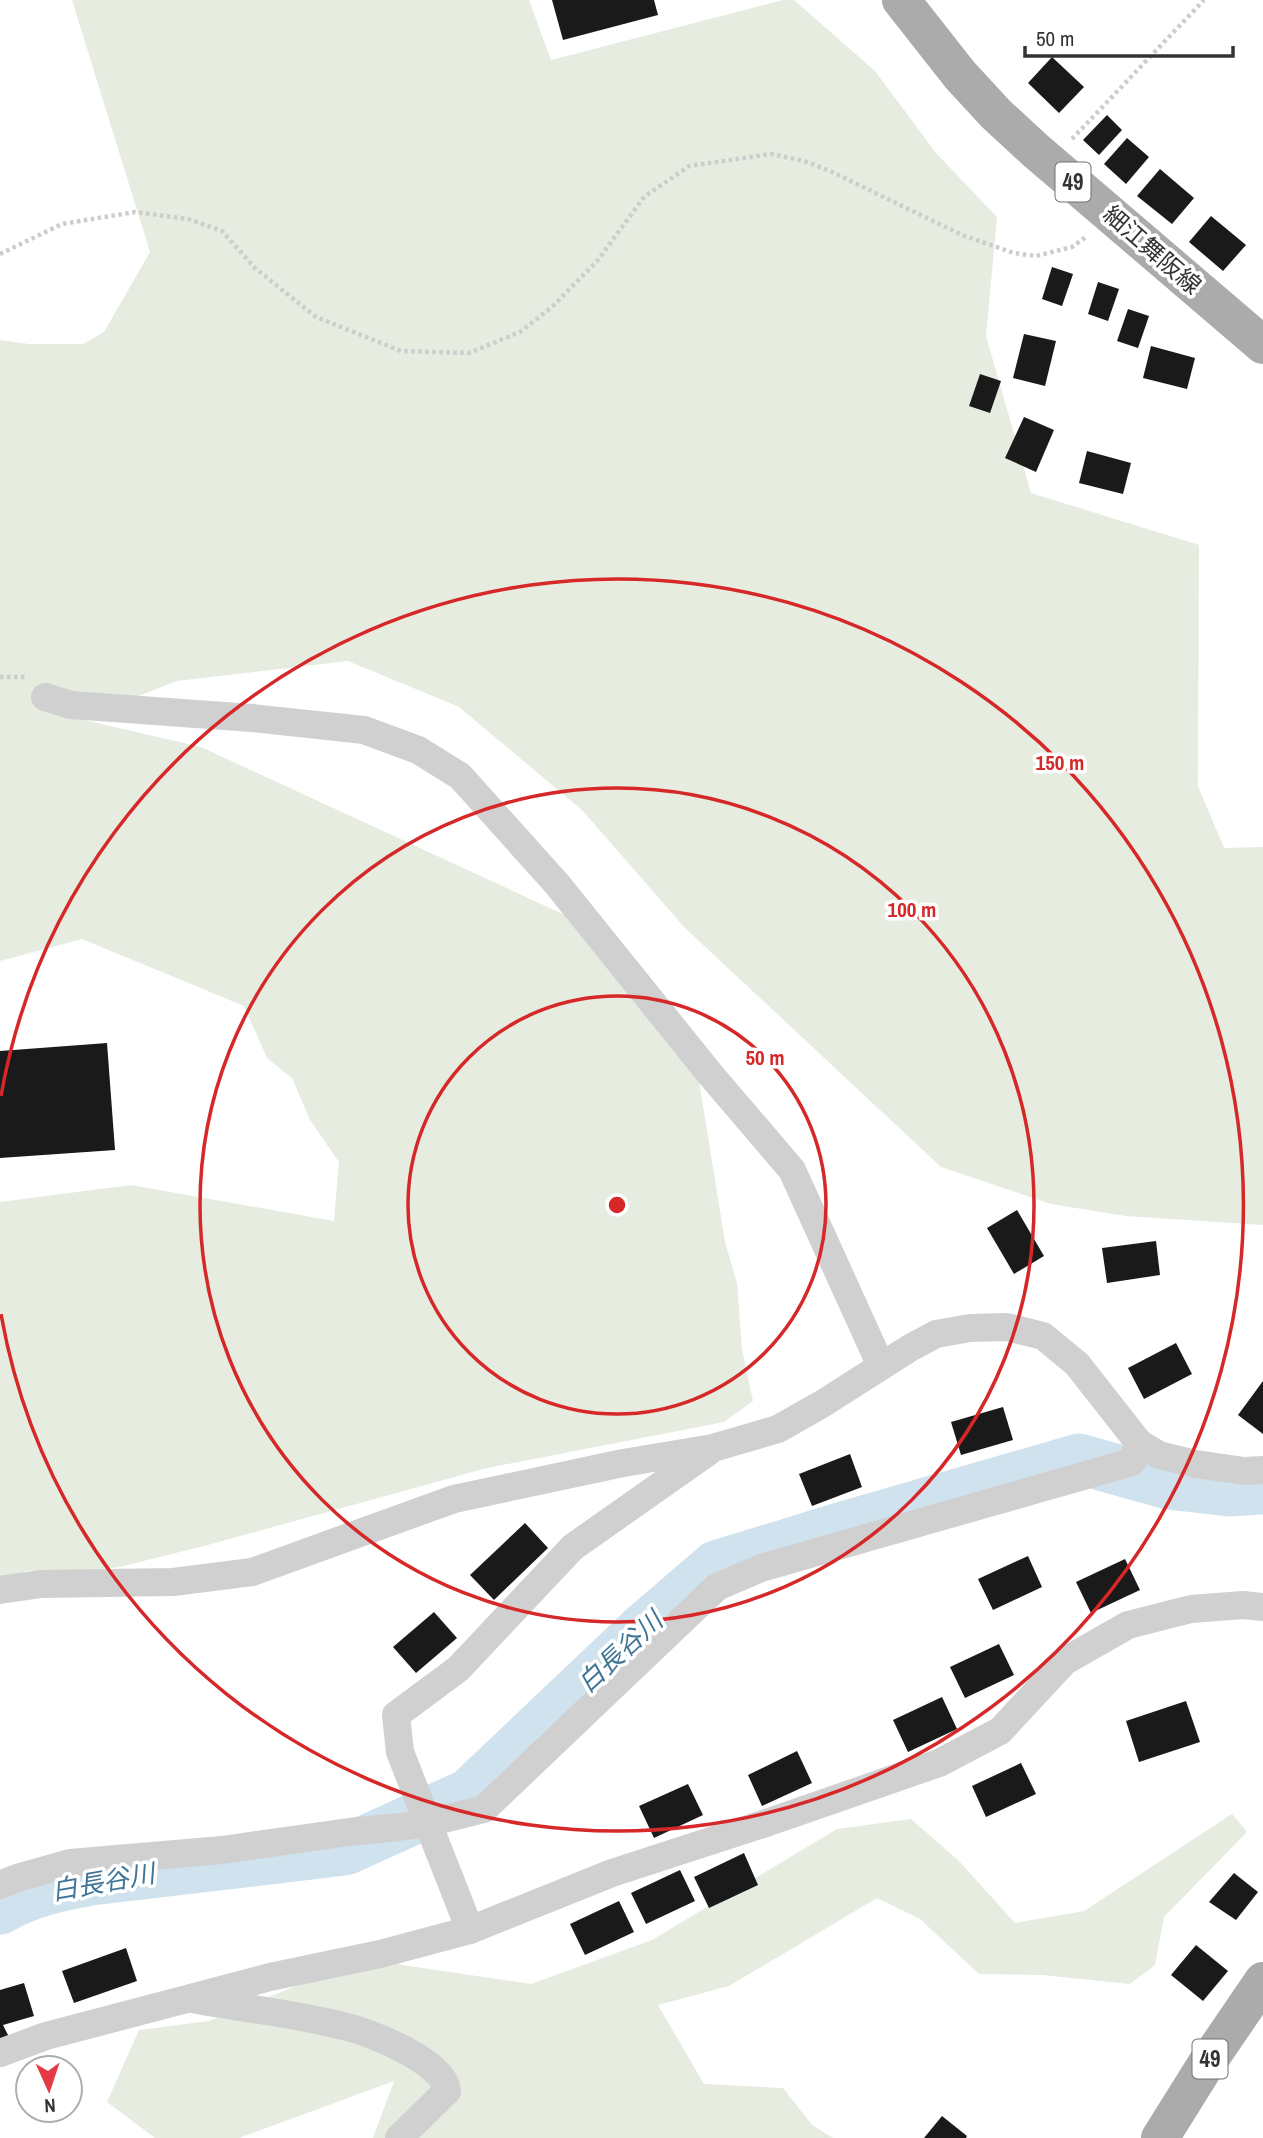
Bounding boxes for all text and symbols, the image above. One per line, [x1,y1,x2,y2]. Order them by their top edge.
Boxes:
scale bar [1025,14,1233,58]
text: 50 m [1036,24,1074,53]
road number: 49 [1056,162,1090,202]
street label: 細江舞阪線 [1097,198,1208,301]
text: 150 m [1036,748,1084,777]
text: 100 m [888,895,936,924]
text: 50 m [745,1043,785,1072]
centre of rings [605,1193,629,1217]
water label: 白長谷川 [570,1601,672,1700]
water label: 白長谷川 [49,1855,160,1908]
road number: 49 [1192,2040,1228,2078]
north arrow [14,2054,84,2124]
text: N [44,2093,56,2119]

